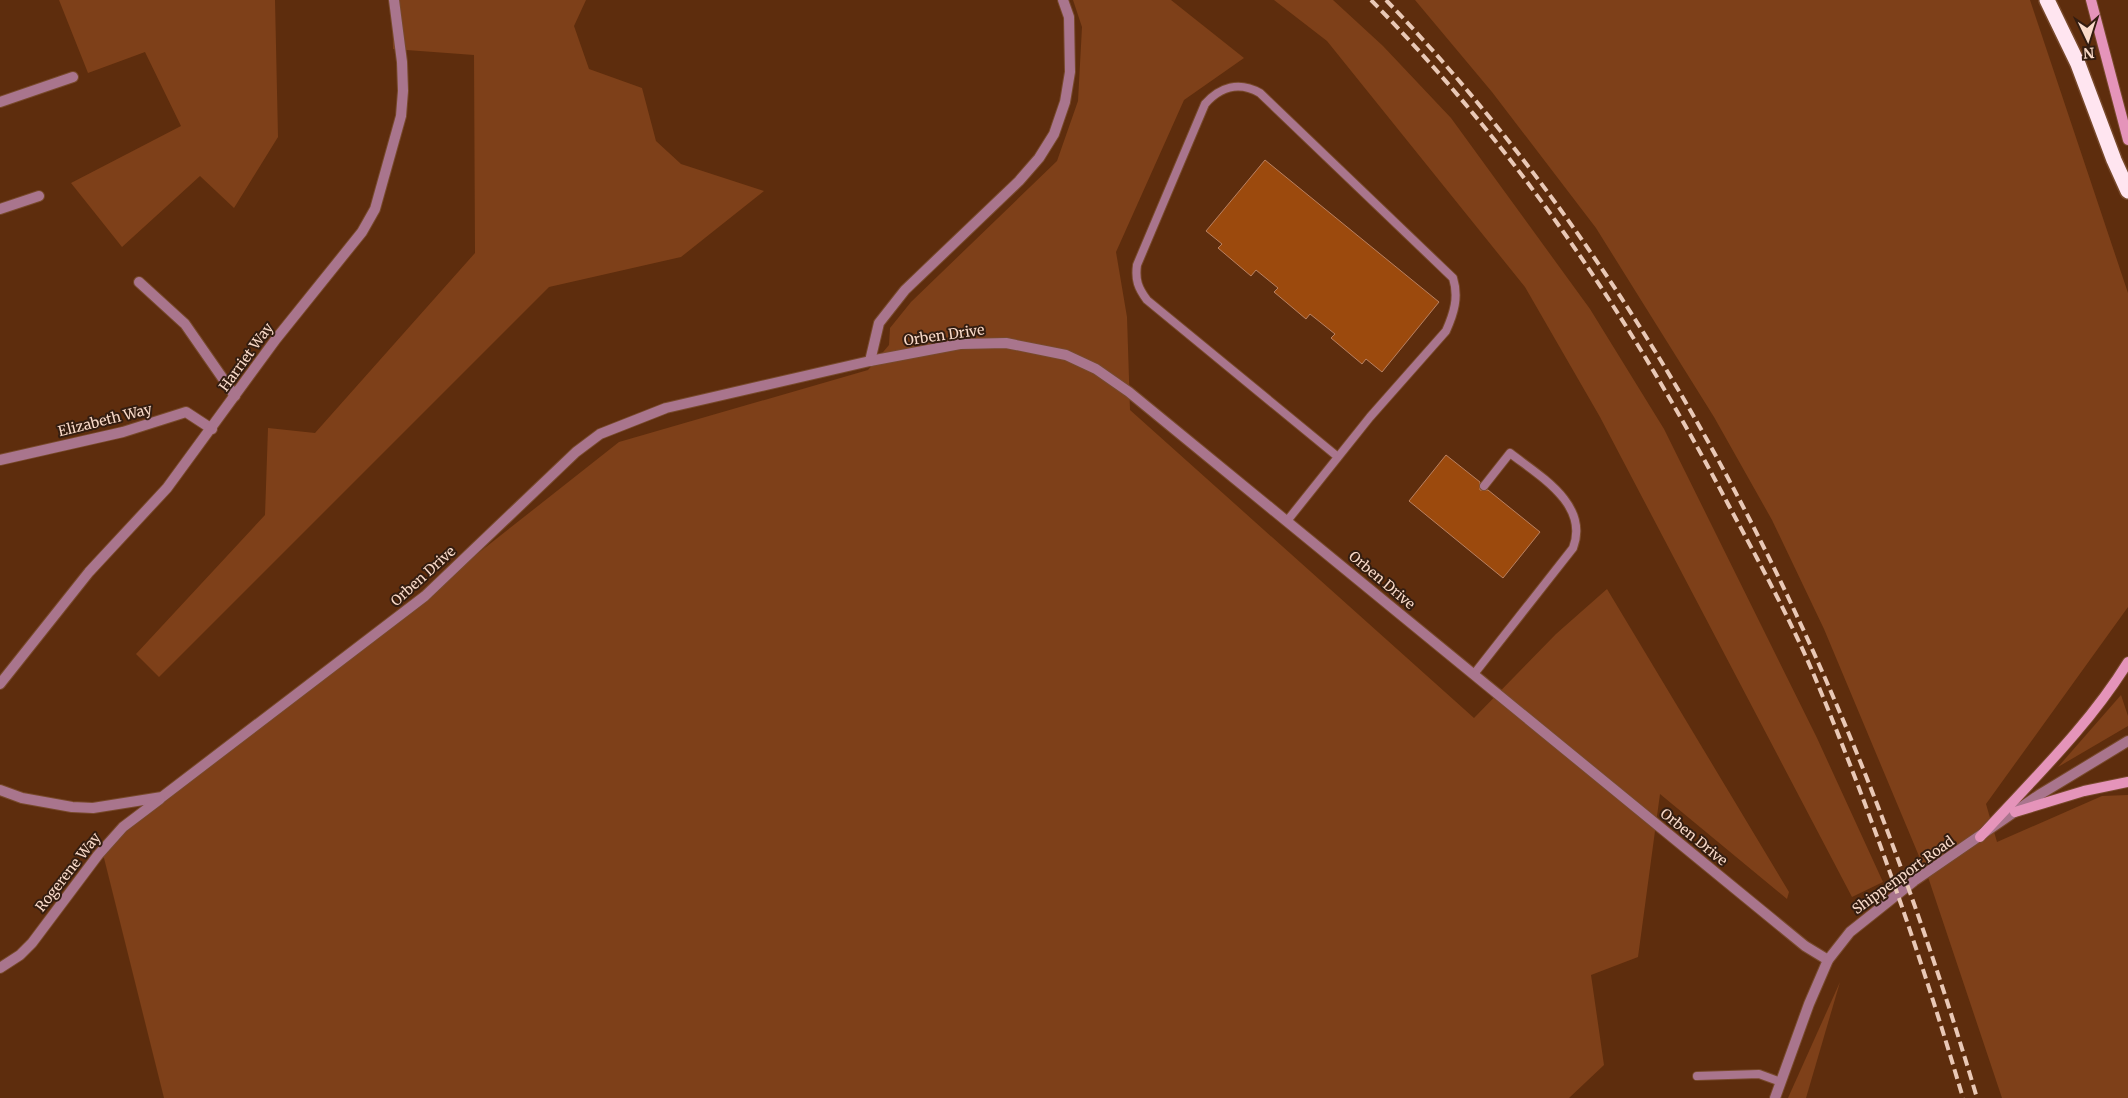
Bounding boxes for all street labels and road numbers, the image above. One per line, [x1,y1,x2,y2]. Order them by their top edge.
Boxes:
street label: Harriet Way [215,318,277,395]
street label: Orben Drive [903,320,985,350]
street label: Elizabeth Way [56,399,155,440]
street label: Orben Drive [387,542,459,610]
street label: Orben Drive [1345,547,1419,613]
street label: Orben Drive [1657,804,1731,870]
street label: Rogerene Way [32,828,105,915]
street label: Shippenport Road [1848,832,1958,918]

